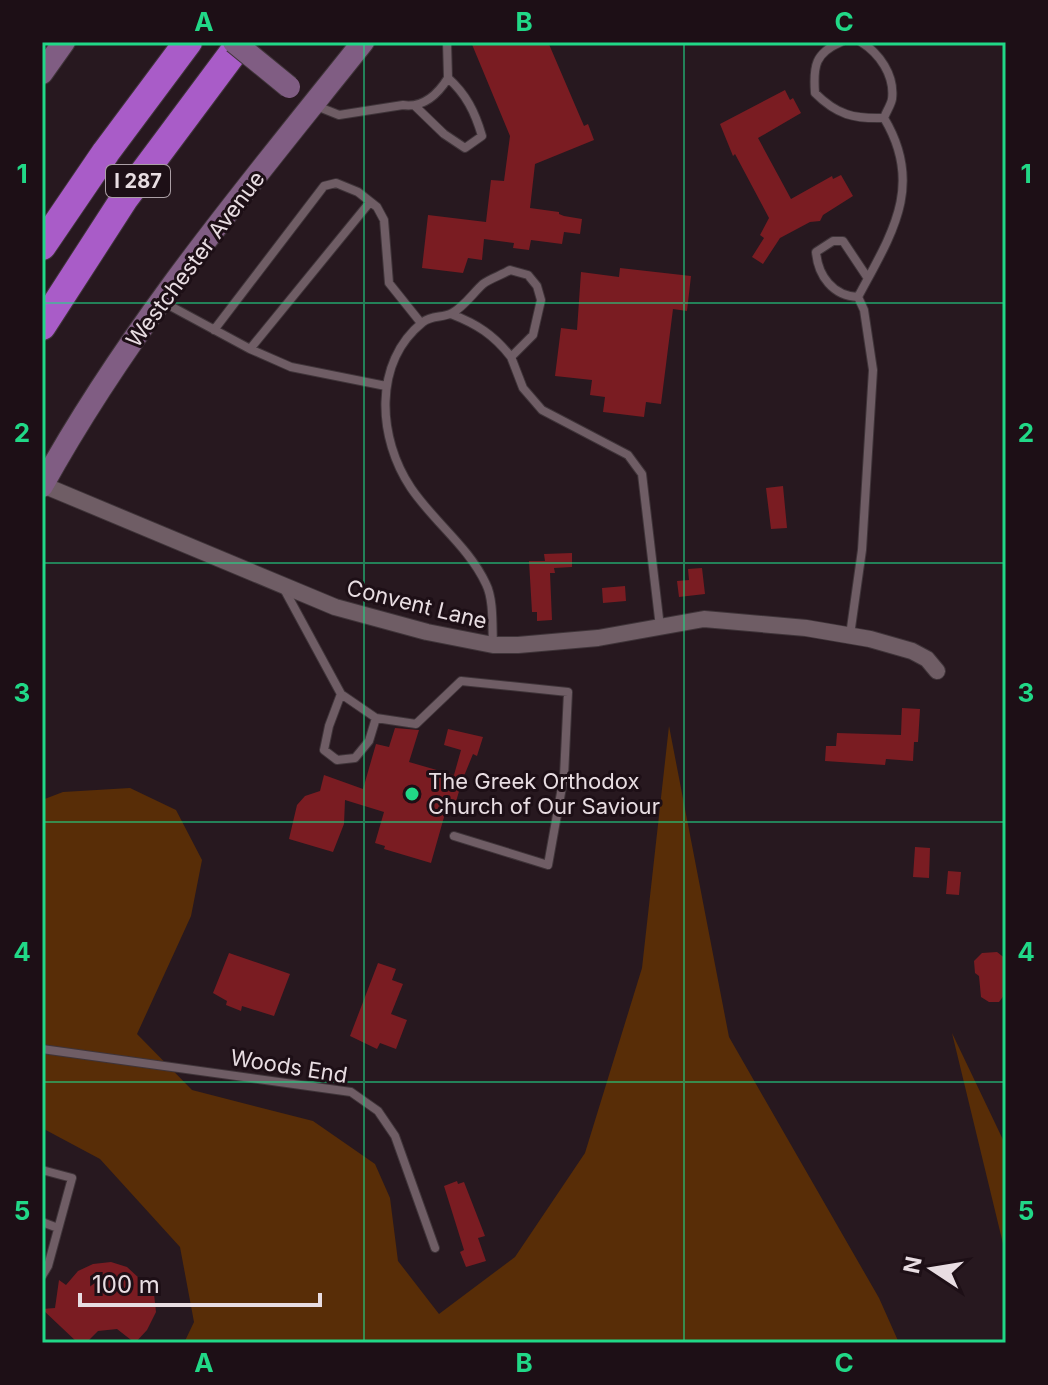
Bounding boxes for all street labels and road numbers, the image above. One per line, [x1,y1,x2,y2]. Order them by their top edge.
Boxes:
road number: I 287 [106,165,170,197]
street label: Westchester Avenue [120,166,270,352]
street label: Convent Lane [344,574,490,634]
street label: Woods End [229,1044,349,1088]

